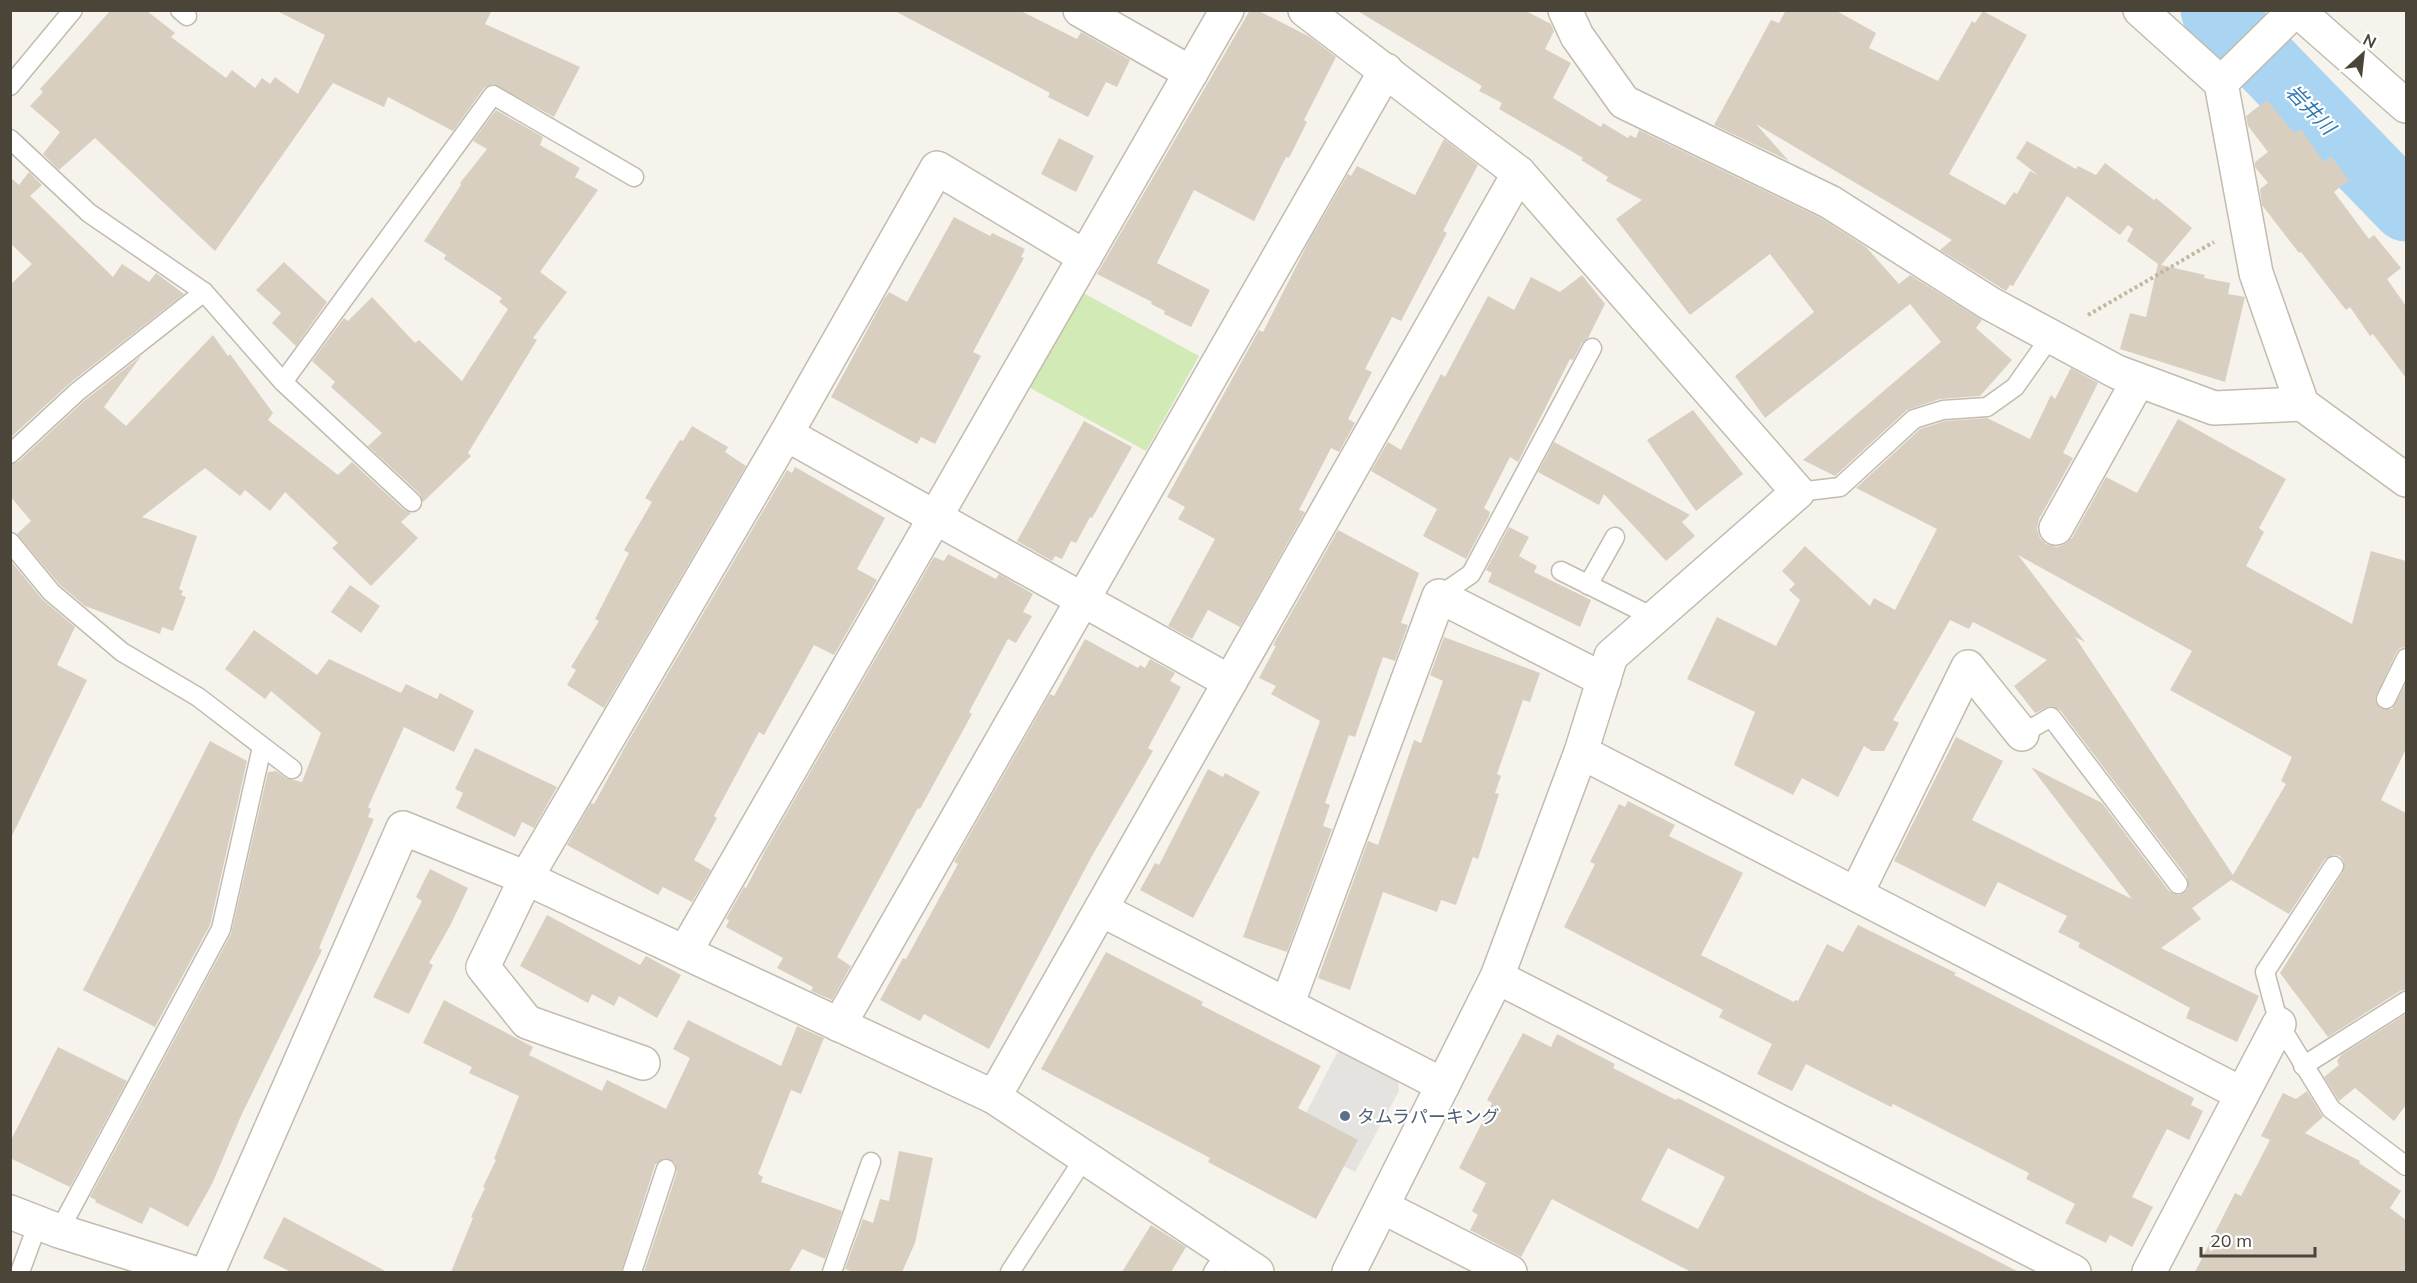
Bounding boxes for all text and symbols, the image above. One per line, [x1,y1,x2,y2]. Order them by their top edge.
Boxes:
north arrow [2333,24,2393,84]
text: N [2360,29,2380,52]
water label: 岩井川 [2281,79,2342,141]
place label: タムラパーキング [1357,1105,1499,1128]
marker: タムラパーキング [1338,1109,1352,1123]
scale bar [2201,1220,2315,1258]
text: 20 m [2210,1229,2252,1252]

